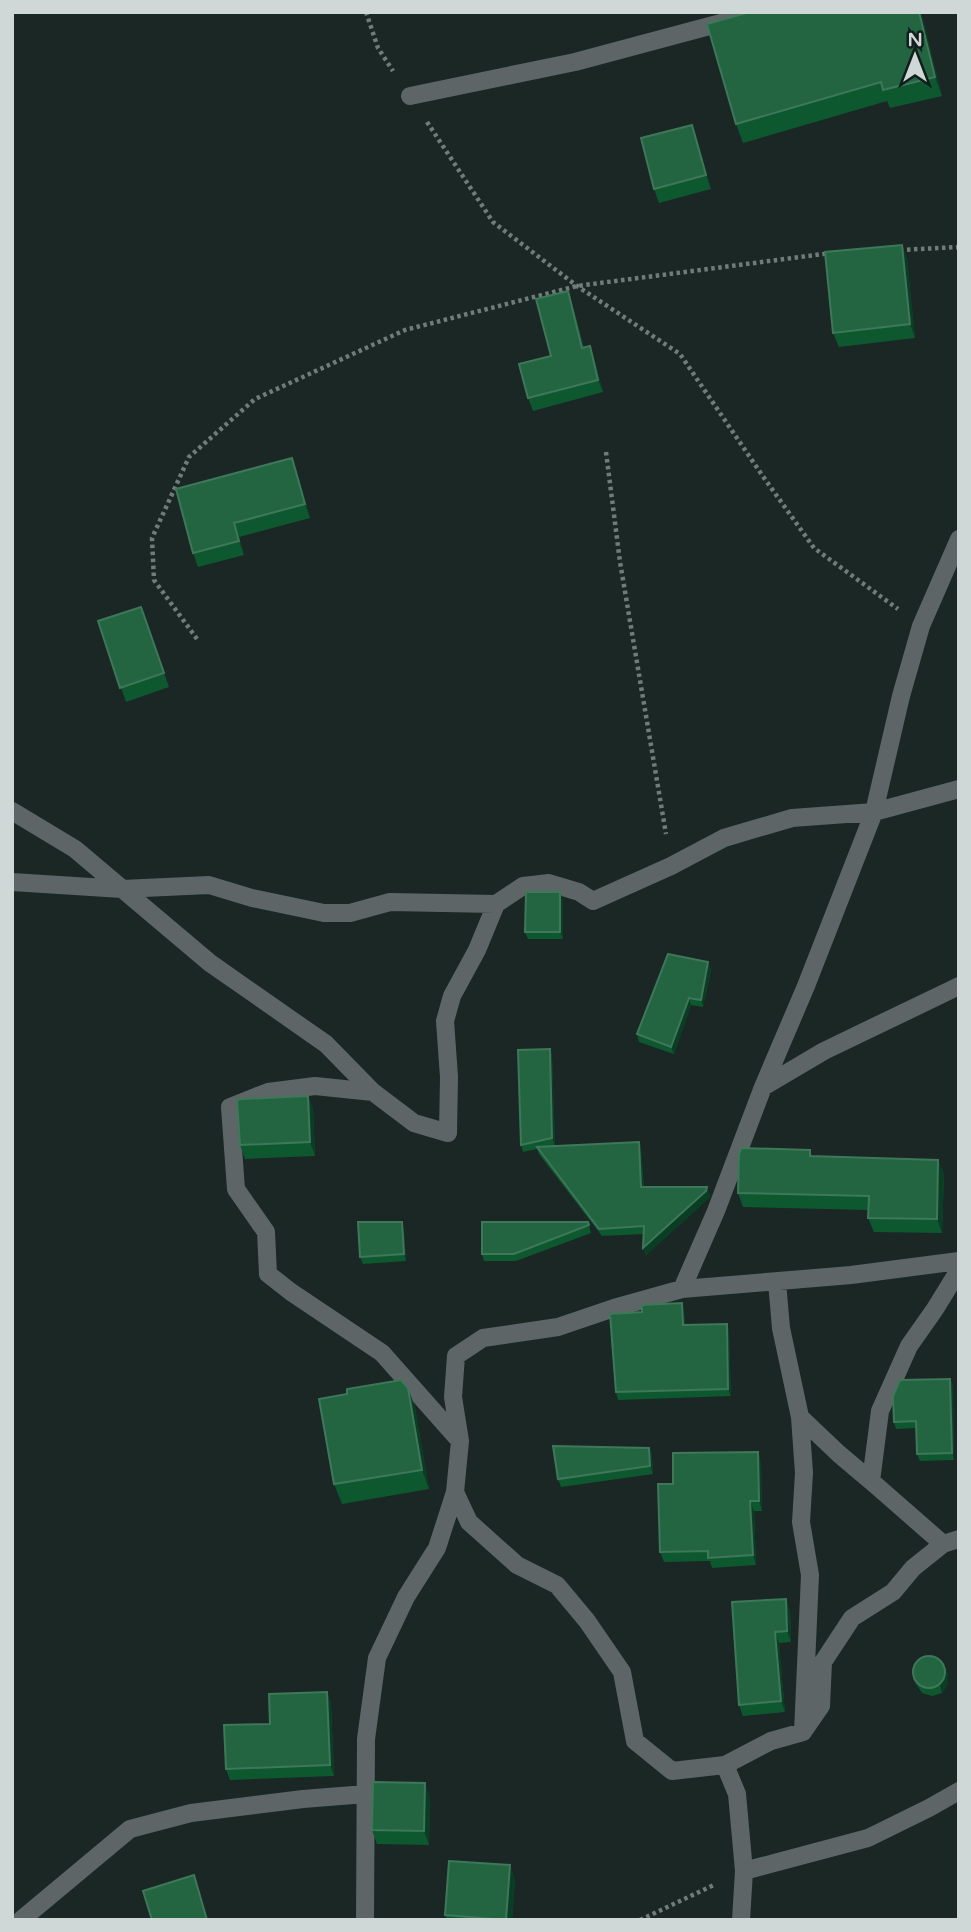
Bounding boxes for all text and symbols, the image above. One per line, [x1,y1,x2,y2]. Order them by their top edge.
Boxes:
north arrow [880,21,950,91]
text: N [907,29,923,51]

